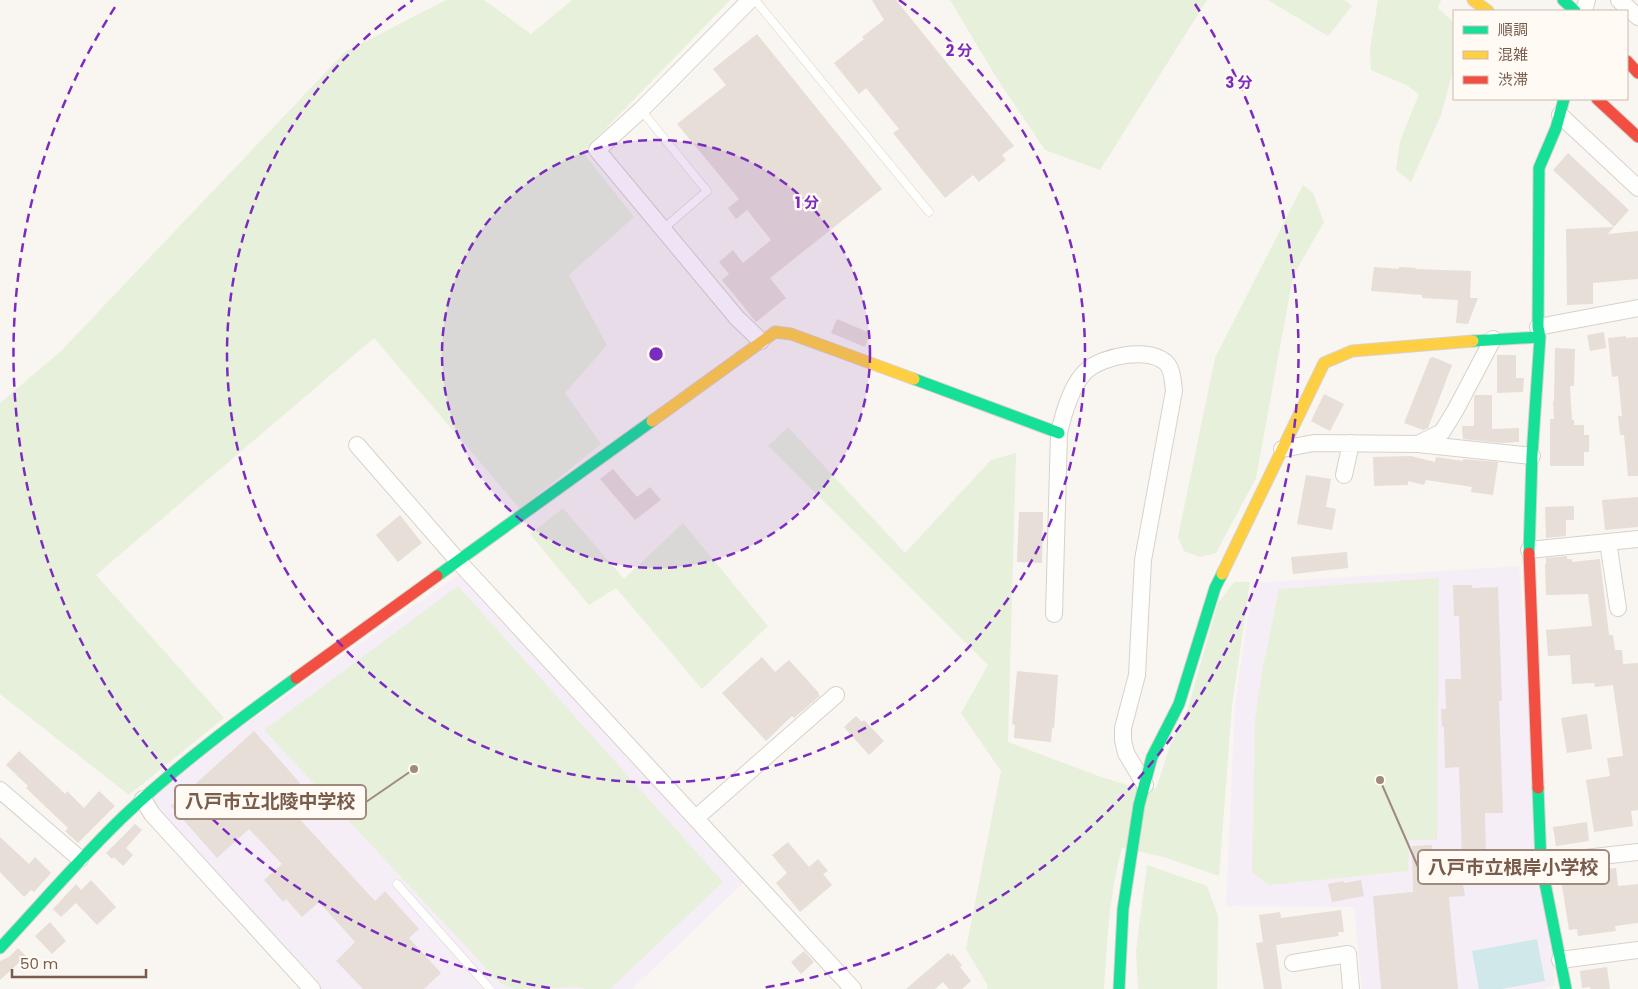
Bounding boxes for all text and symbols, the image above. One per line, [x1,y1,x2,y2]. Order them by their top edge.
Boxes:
legend [1453,10,1628,100]
text: 順調 [1498,19,1528,40]
text: 2 分 [946,40,972,61]
text: 混雑 [1498,44,1528,65]
text: 渋滞 [1498,69,1528,90]
text: 3 分 [1225,72,1253,93]
text: 1 分 [795,192,819,213]
centre of rings [647,345,665,363]
callout: 八戸市立北陵中学校 [175,785,366,819]
text: 八戸市立北陵中学校 [184,788,356,815]
callout: 八戸市立根岸小学校 [1418,850,1609,884]
text: 八戸市立根岸小学校 [1427,854,1599,881]
scale bar [12,946,146,978]
text: 50 m [20,953,58,974]

